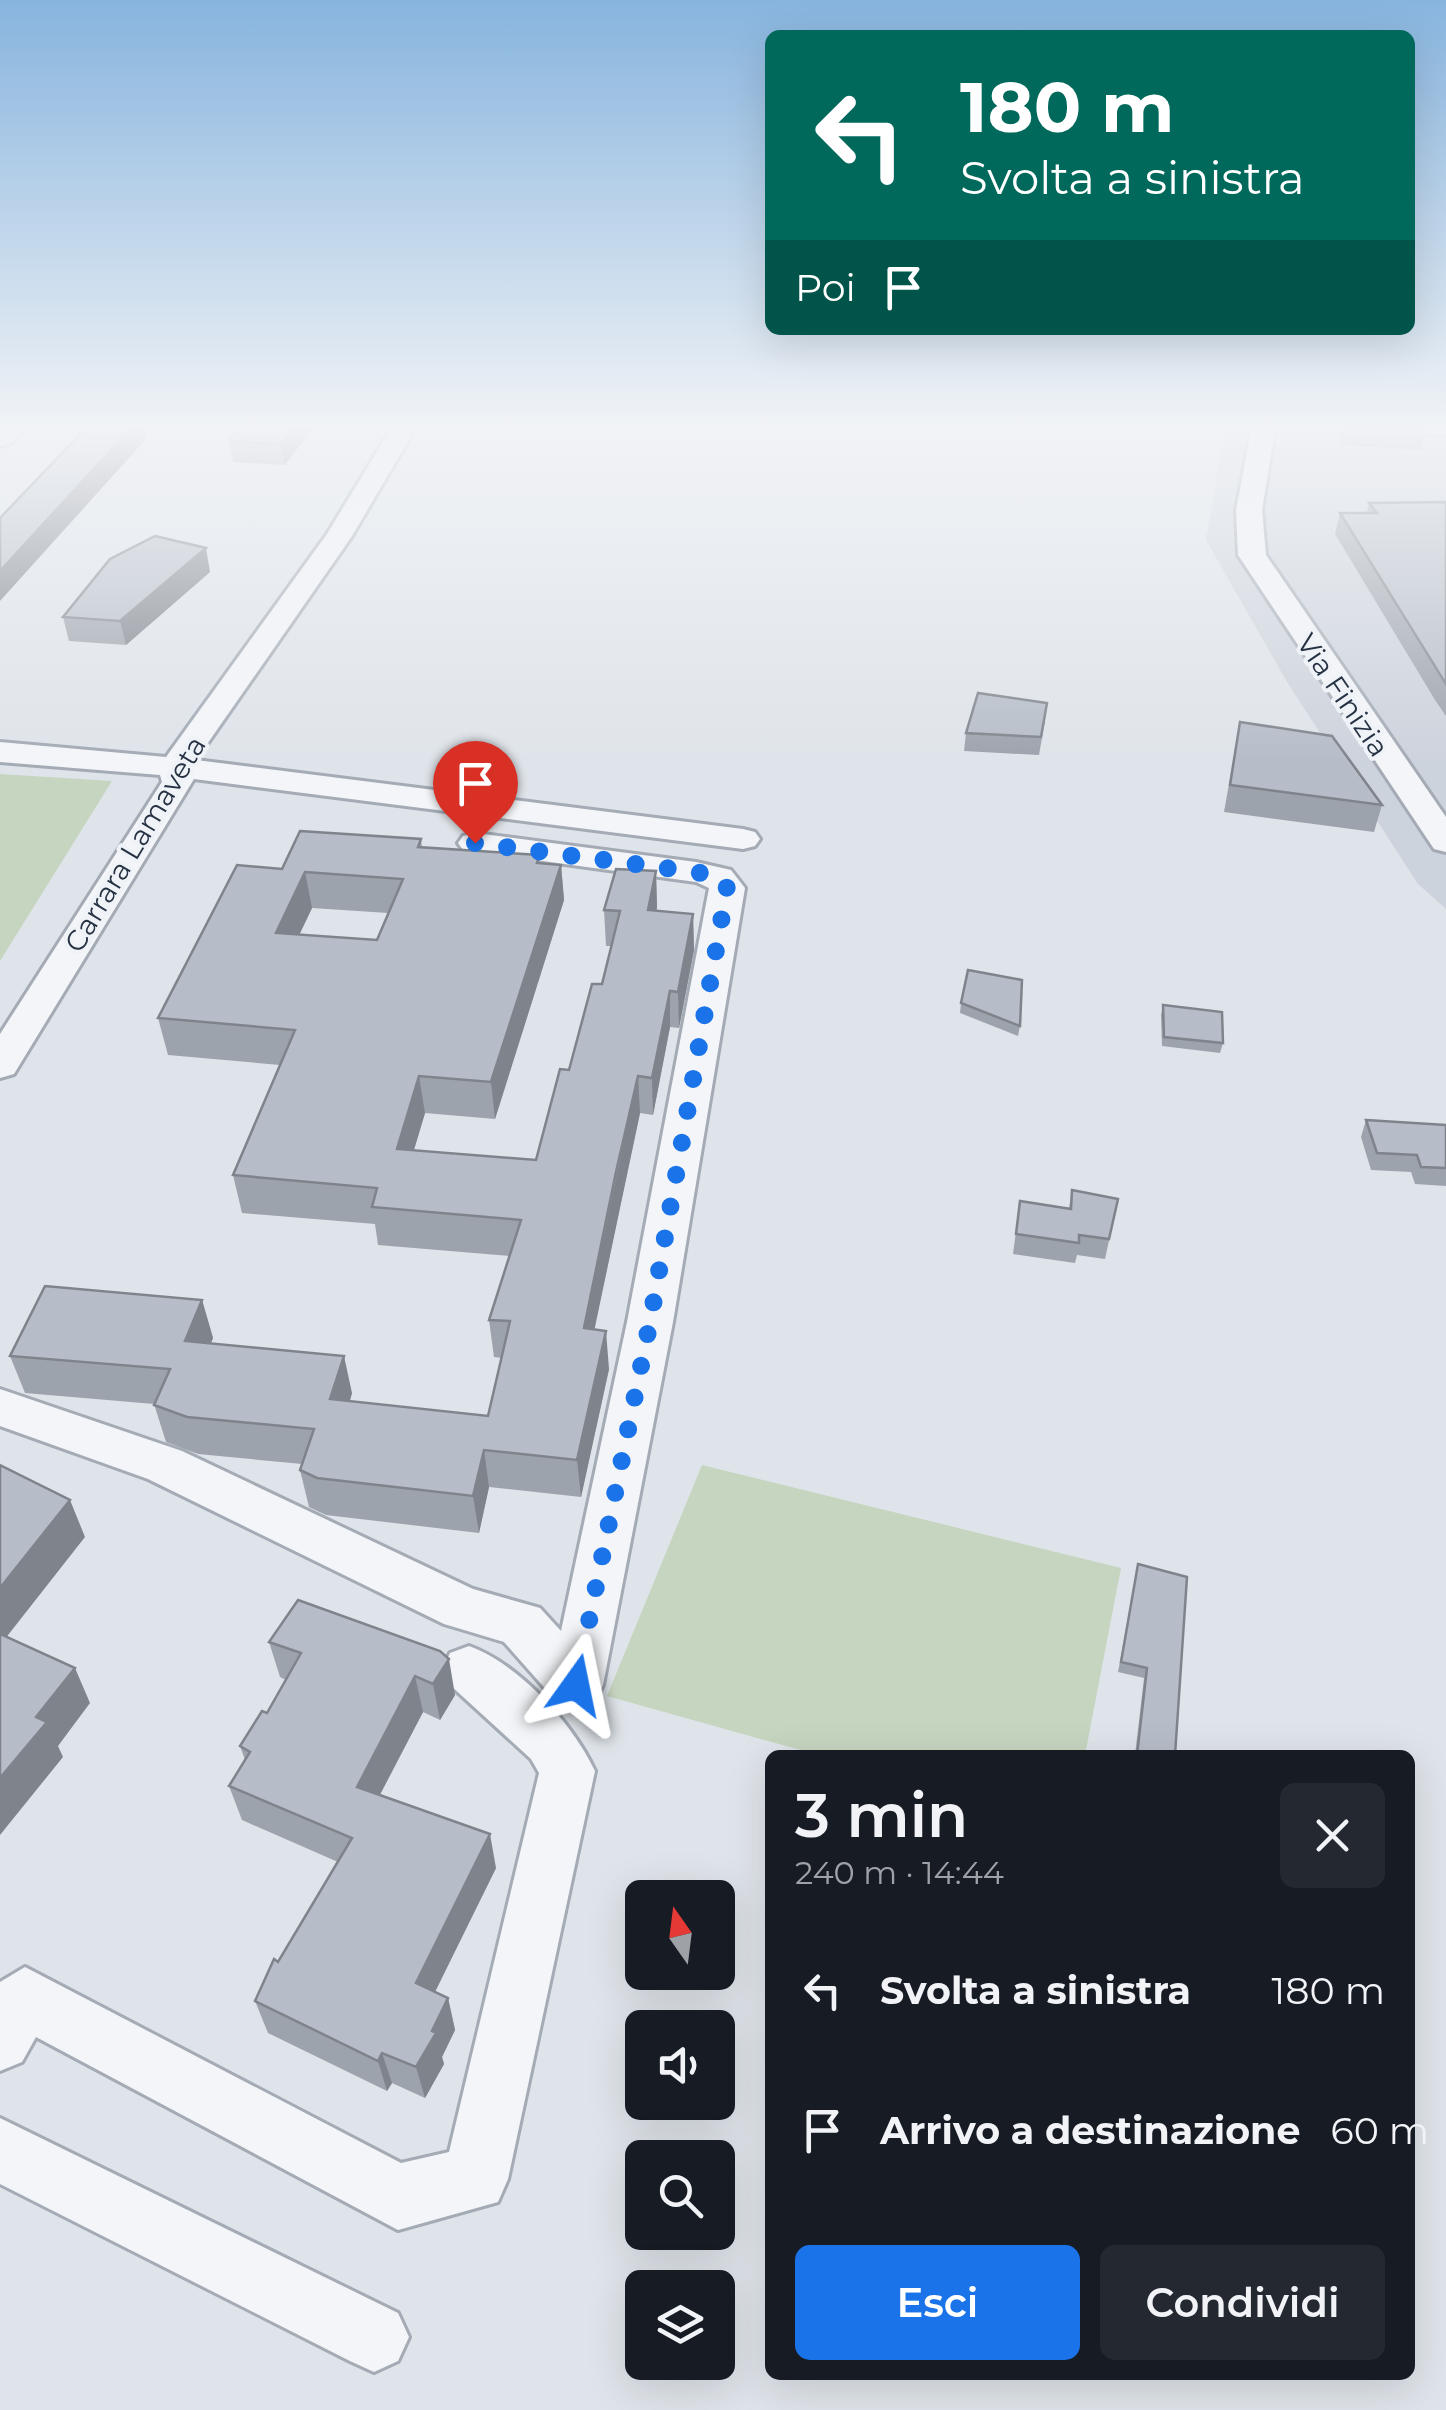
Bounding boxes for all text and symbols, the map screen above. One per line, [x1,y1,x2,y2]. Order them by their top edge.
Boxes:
text: 180 m [960,64,1174,150]
icon: left [795,70,925,200]
text: Svolta a sinistra [960,150,1305,205]
icon: arrive [876,260,931,315]
text: Poi [795,264,856,311]
street label: Via Finizia [1290,627,1396,763]
street label: Carrara Lamaveta [57,730,213,958]
pin [433,741,518,844]
icon: arrive [448,756,503,811]
position arrow [524,1633,628,1737]
text: 3 min [795,1779,968,1852]
button: close [1280,1783,1385,1888]
text: 240 m · 14:44 [795,1853,1004,1892]
north arrow [625,1880,735,1990]
map controls [625,1880,735,2380]
icon: left [795,1963,850,2018]
text: Svolta a sinistra [880,1967,1191,2014]
text: 180 m [1272,1967,1385,2014]
button: sound [625,2010,735,2120]
icon: arrive [795,2103,850,2158]
text: Arrivo a destinazione [880,2107,1301,2154]
text: 60 m [1331,2107,1429,2154]
button: search [625,2140,735,2250]
button: Esci [795,2245,1080,2360]
button: Condividi [1100,2245,1385,2360]
button: layers [625,2270,735,2380]

